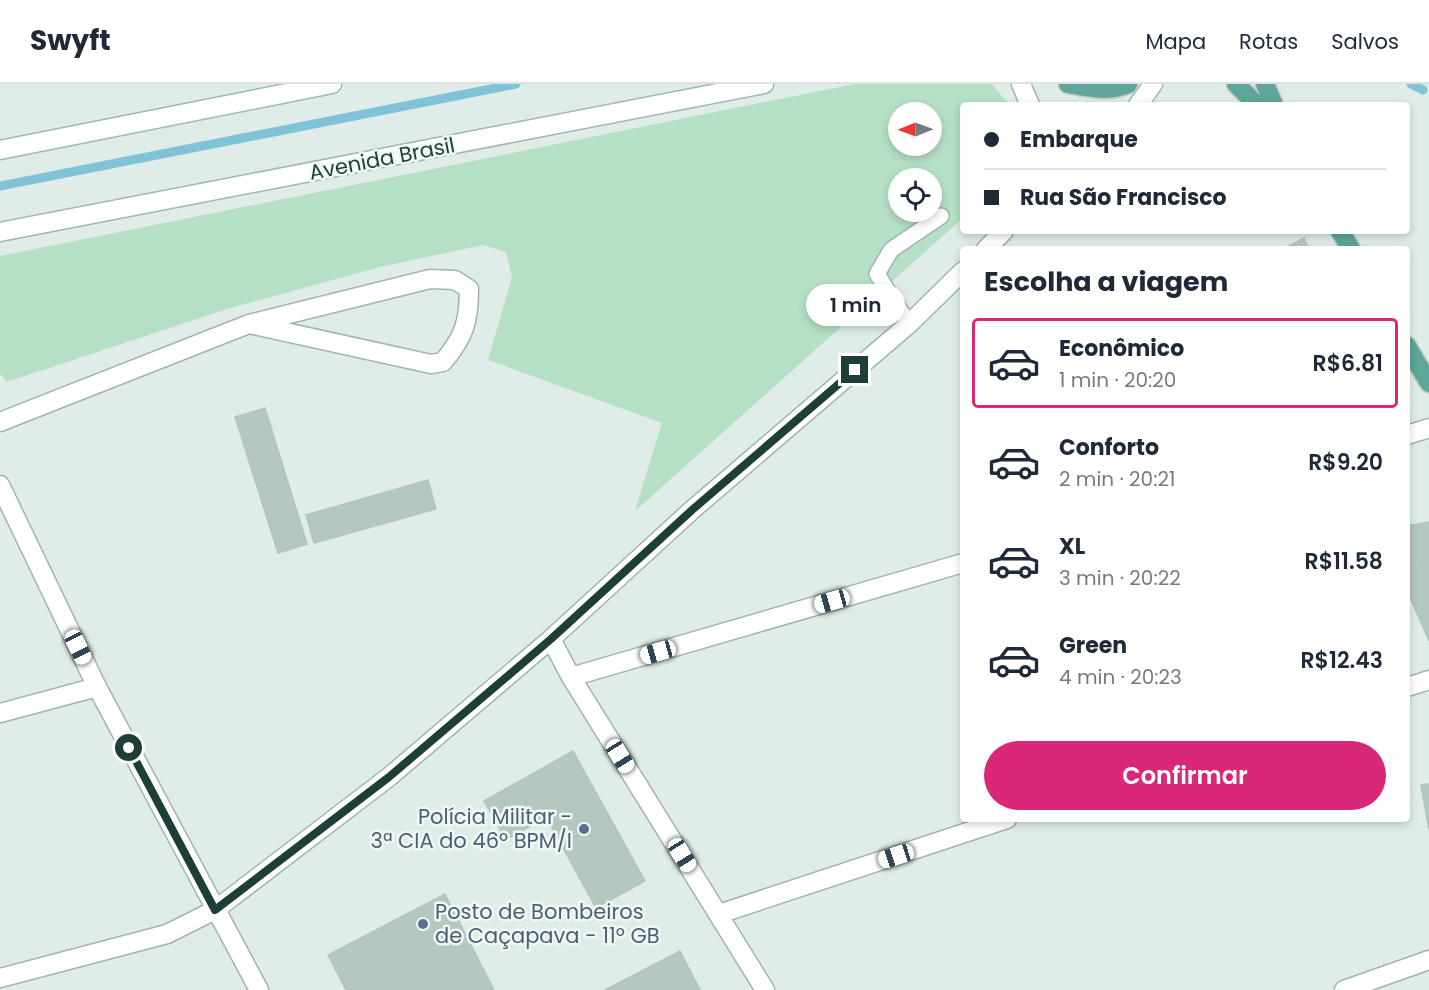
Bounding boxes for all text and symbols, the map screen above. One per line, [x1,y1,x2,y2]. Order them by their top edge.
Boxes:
text: Swyft [30,21,111,60]
text: Mapa [1145,27,1206,56]
text: Rotas [1239,27,1298,56]
text: Salvos [1331,27,1399,56]
north arrow [888,102,942,156]
map controls [888,102,942,222]
text: Embarque [1020,124,1138,155]
street label: Avenida Brasil [307,130,457,187]
button: locate [888,168,942,222]
text: Rua São Francisco [1020,182,1227,213]
text: Escolha a viagem [984,263,1228,300]
callout: 1 min [806,283,904,325]
text: 1 min [830,291,881,319]
text: Econômico [1059,333,1184,364]
icon: car [987,336,1041,390]
text: R$6.81 [1313,348,1383,379]
route end [841,356,868,383]
text: 1 min · 20:20 [1059,366,1176,394]
text: Conforto [1059,432,1159,463]
icon: car [987,435,1041,489]
text: R$9.20 [1308,447,1383,478]
text: 2 min · 20:21 [1059,465,1175,493]
text: XL [1059,531,1085,562]
icon: car [987,534,1041,588]
text: R$11.58 [1305,546,1383,577]
text: 3 min · 20:22 [1059,564,1181,592]
car [812,587,852,615]
car [62,627,94,667]
text: Green [1059,630,1127,661]
icon: car [987,633,1041,687]
car [638,638,678,666]
text: R$12.43 [1300,645,1383,676]
text: 4 min · 20:23 [1059,663,1182,691]
route start [115,734,142,761]
car [603,736,637,776]
button: Confirmar [984,741,1386,810]
place label: Polícia Militar - 3ª CIA do 46º BPM/I [371,802,572,855]
marker: Polícia Militar - 3ª CIA do 46º BPM/I [577,822,591,836]
car [665,835,699,875]
car [876,842,916,870]
place label: Posto de Bombeiros de Caçapava - 11º GB [435,897,660,950]
marker: Posto de Bombeiros de Caçapava - 11º GB [416,917,430,931]

